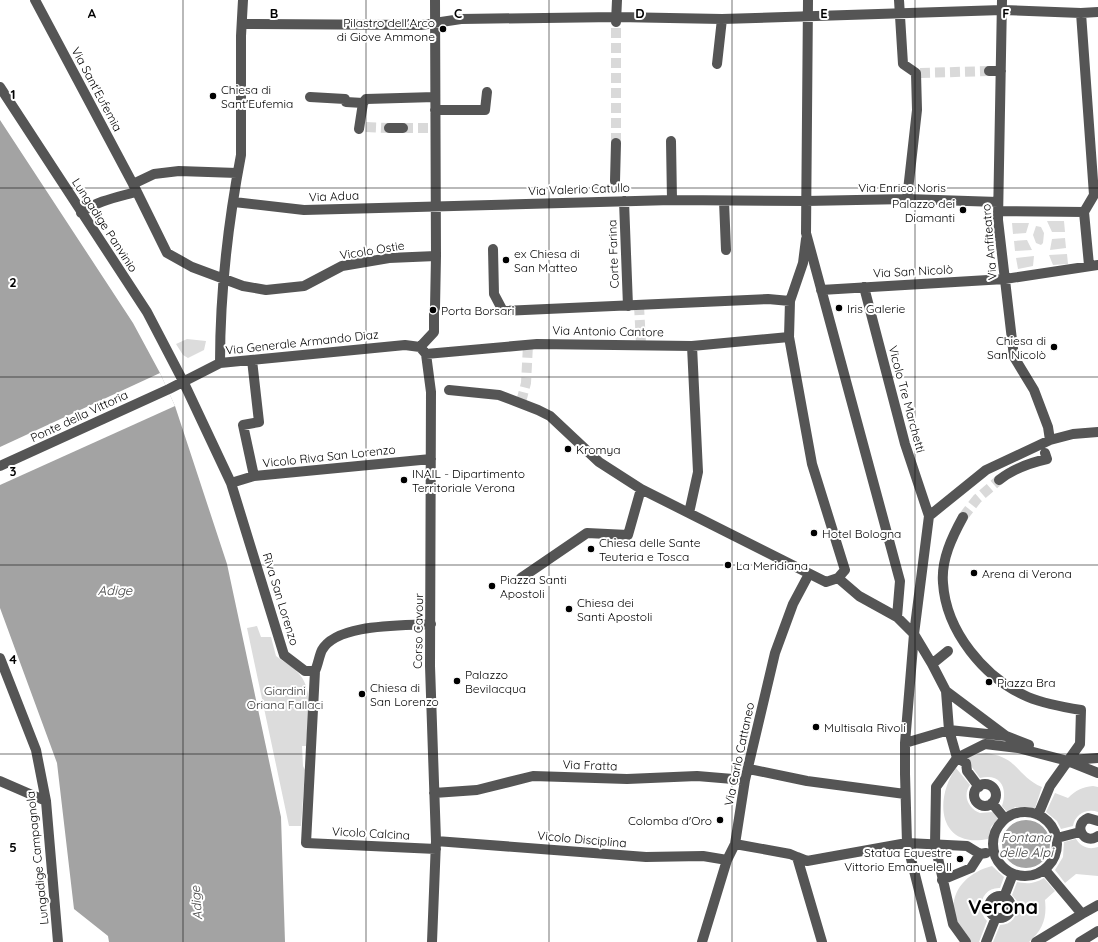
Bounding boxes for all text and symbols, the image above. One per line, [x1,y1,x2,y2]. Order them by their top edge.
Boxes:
text: A [88,5,97,21]
text: B [270,5,278,21]
text: C [454,5,462,21]
text: D [635,5,645,21]
text: E [820,5,828,21]
text: F [1002,5,1010,21]
place label: Pilastro dell'Arco di Giove Ammone [337,15,435,44]
marker: Pilastro dell'Arco di Giove Ammone [438,24,448,34]
street label: Via Sant'Eufemia [68,44,126,134]
place label: Chiesa di Sant'Eufemia [221,82,293,111]
text: 1 [10,86,16,102]
marker: Chiesa di Sant'Eufemia [208,91,218,101]
street label: Lungadige Panvinio [69,175,141,275]
street label: Via Valerio Catullo [528,180,630,198]
street label: Via Enrico Noris [858,180,946,195]
street label: Via Adua [309,188,359,204]
place label: Palazzo dei Diamanti [892,196,955,225]
street label: Via Anfiteatro [978,203,1000,281]
marker: Palazzo dei Diamanti [958,205,968,215]
street label: Corte Farina [604,219,622,289]
street label: Vicolo Ostie [339,237,406,263]
place label: ex Chiesa di San Matteo [514,246,580,275]
marker: ex Chiesa di San Matteo [501,255,511,265]
street label: Via San Nicolò [873,261,953,281]
text: 2 [9,274,17,290]
place label: Iris Galerie [847,301,905,316]
place label: Porta Borsari [441,303,514,318]
marker: Iris Galerie [834,303,844,313]
marker: Porta Borsari [428,305,438,315]
street label: Via Antonio Cantore [552,323,664,339]
street label: Via Generale Armando Diaz [225,326,380,358]
place label: Chiesa di San Nicolò [987,333,1046,362]
marker: Chiesa di San Nicolò [1049,342,1059,352]
street label: Vicolo Tre Marchetti [885,344,929,454]
street label: Ponte della Vittoria [28,387,130,445]
street label: Vicolo Riva San Lorenzo [262,442,396,470]
place label: Kromya [576,442,621,457]
marker: Kromya [563,444,573,454]
text: 3 [10,463,17,479]
place label: INAIL - Dipartimento Territoriale Verona [412,466,525,495]
marker: INAIL - Dipartimento Territoriale Verona [399,475,409,485]
place label: Hotel Bologna [822,526,901,541]
marker: Hotel Bologna [809,528,819,538]
place label: Chiesa delle Sante Teuteria e Tosca [599,535,701,564]
marker: Chiesa delle Sante Teuteria e Tosca [586,544,596,554]
street label: Riva San Lorenzo [260,551,302,647]
place label: La Meridiana [736,558,808,573]
marker: La Meridiana [723,560,733,570]
place label: Arena di Verona [982,566,1072,581]
marker: Arena di Verona [969,568,979,578]
place label: Piazza Santi Apostoli [500,572,567,601]
marker: Piazza Santi Apostoli [487,581,497,591]
water label: Adige [98,582,133,598]
street label: Corso Cavour [410,593,426,669]
place label: Chiesa dei Santi Apostoli [577,595,652,624]
marker: Chiesa dei Santi Apostoli [564,604,574,614]
text: 4 [9,651,17,667]
place label: Palazzo Bevilacqua [465,667,526,696]
place label: Piazza Bra [997,675,1056,690]
marker: Palazzo Bevilacqua [452,676,462,686]
marker: Piazza Bra [984,677,994,687]
place label: Chiesa di San Lorenzo [370,680,439,709]
park label: Giardini Oriana Fallaci [247,683,323,712]
marker: Chiesa di San Lorenzo [357,689,367,699]
street label: Via Carlo Cattaneo [721,701,757,807]
place label: Multisala Rivoli [824,720,906,735]
marker: Multisala Rivoli [811,722,821,732]
street label: Via Fratta [562,757,618,773]
street label: Lungadige Campagnola [23,790,51,926]
place label: Colomba d'Oro [628,813,712,828]
marker: Colomba d'Oro [715,815,725,825]
street label: Vicolo Calcina [332,823,410,843]
street label: Vicolo Disciplina [537,828,627,850]
water label: Fontana delle Alpi [999,829,1055,860]
text: 5 [9,839,17,855]
place label: Statua Equestre Vittorio Emanuele II [844,845,952,874]
marker: Statua Equestre Vittorio Emanuele II [955,854,965,864]
water label: Adige [187,885,205,921]
district label: Verona [968,894,1038,919]

